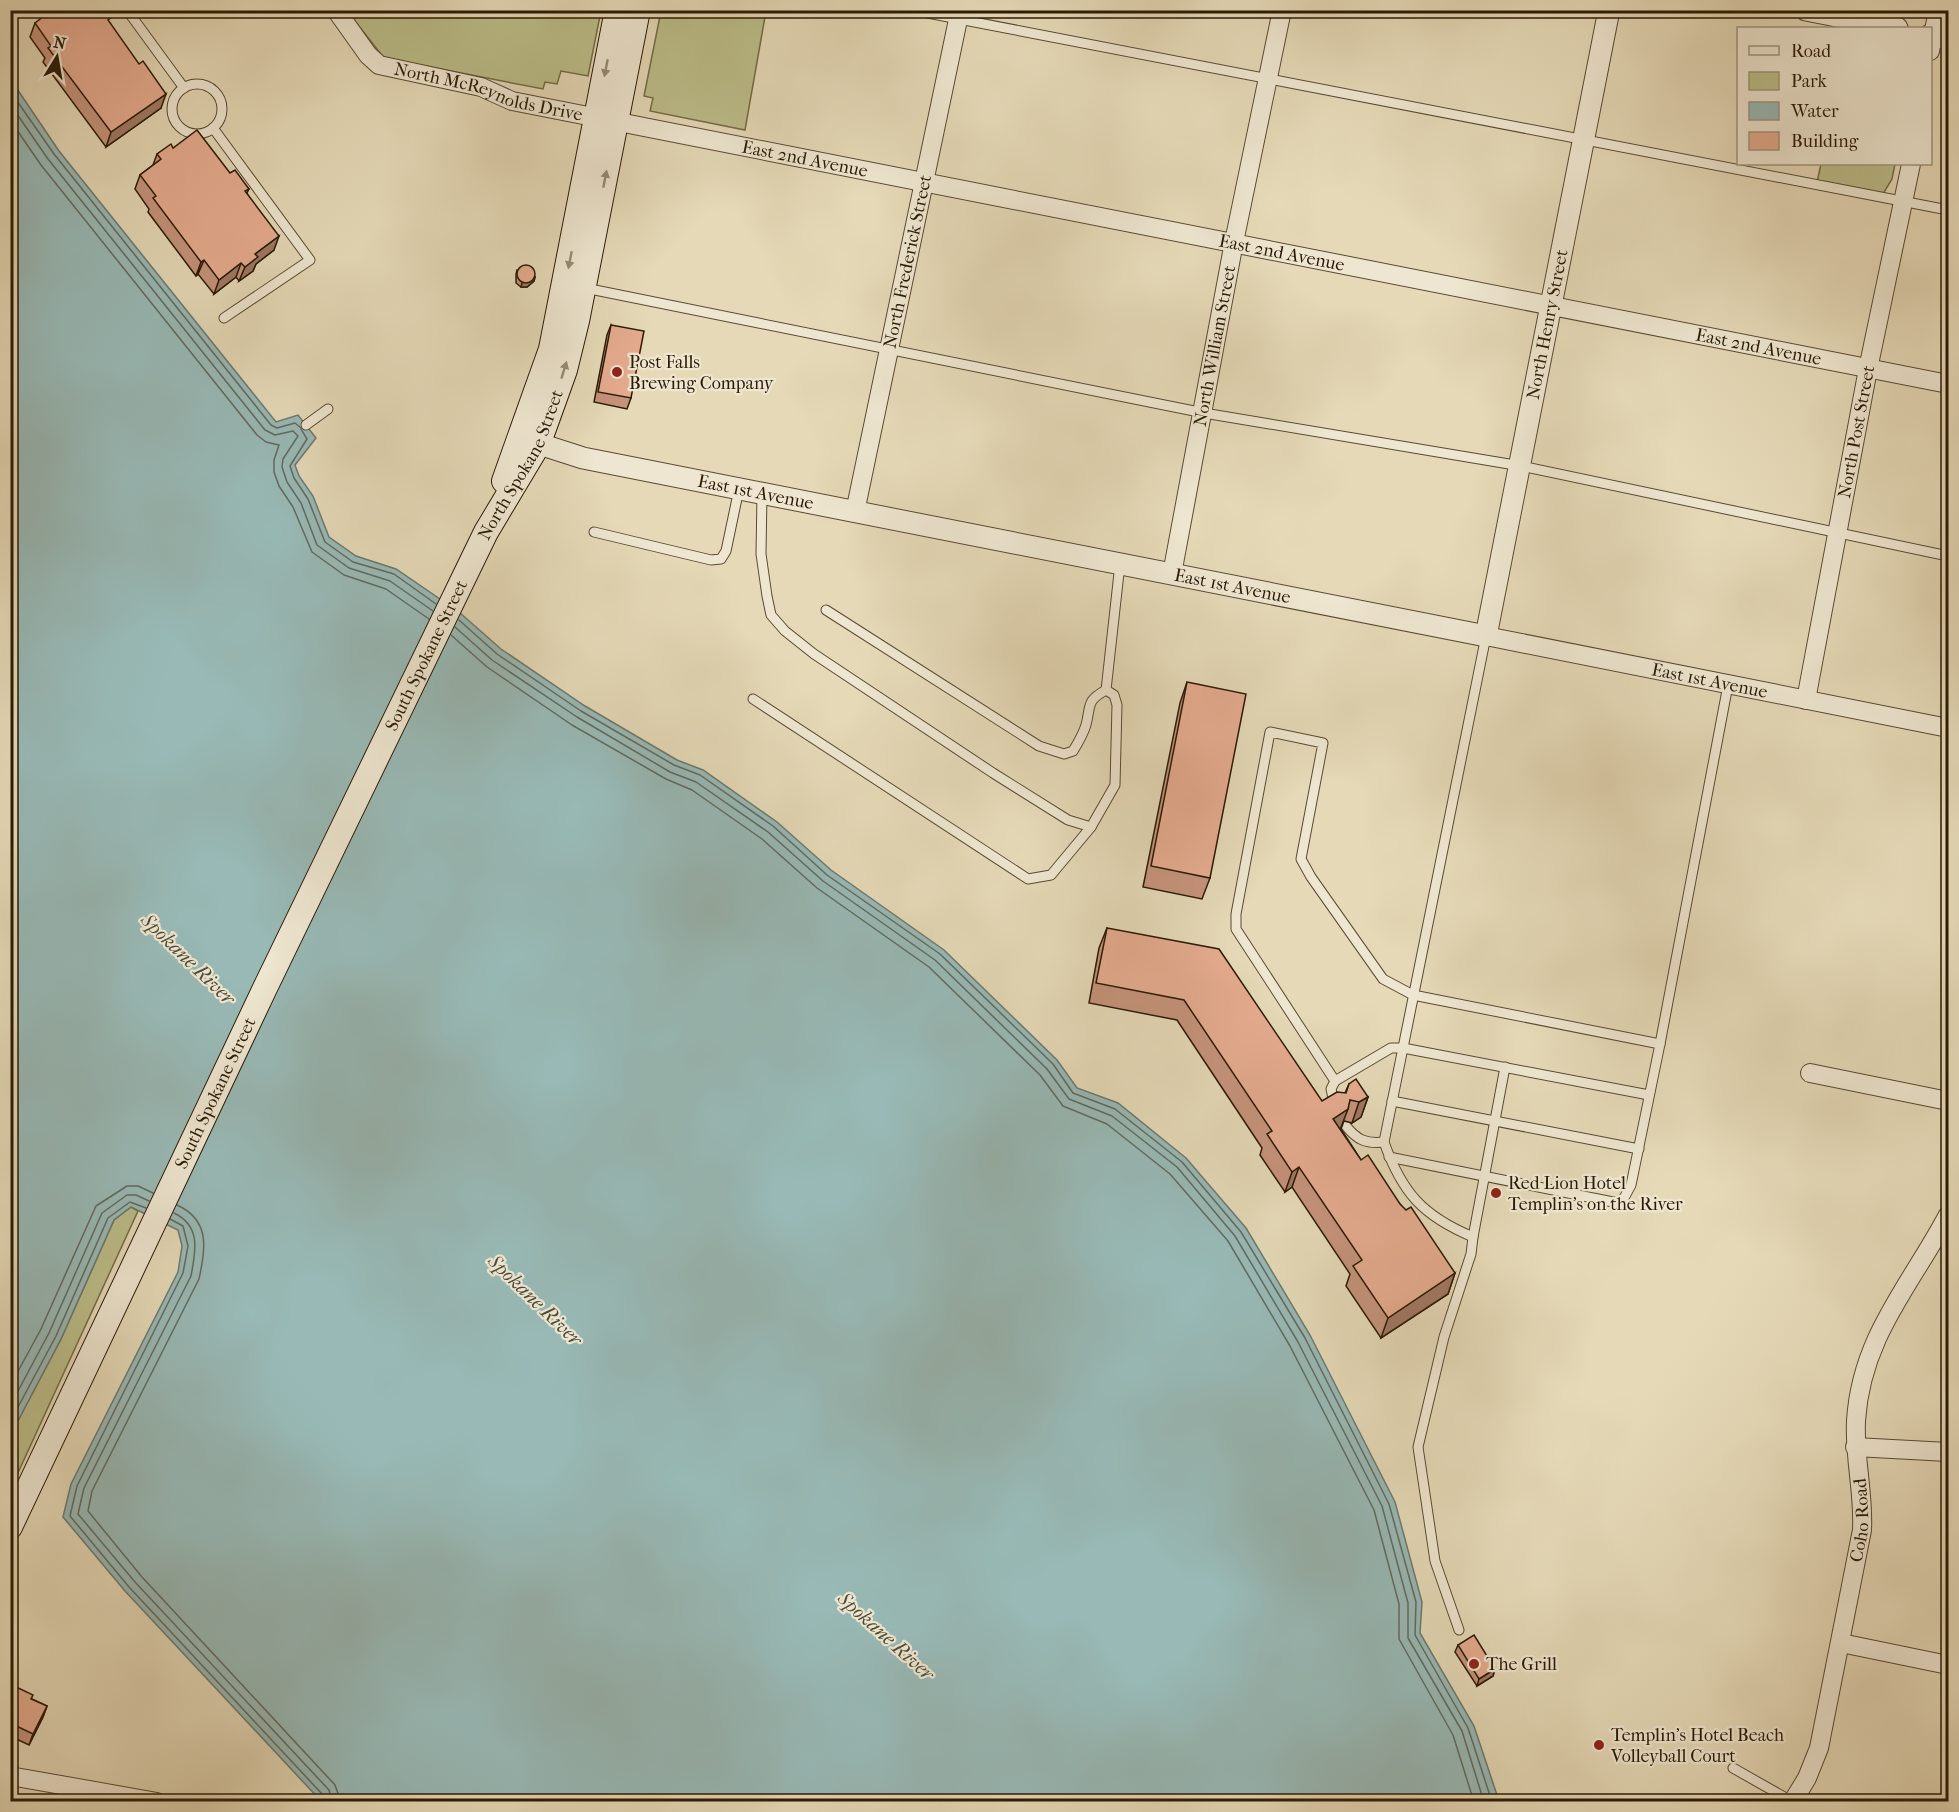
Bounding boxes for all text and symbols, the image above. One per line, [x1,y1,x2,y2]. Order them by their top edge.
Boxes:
north arrow [27,27,87,87]
legend [1737,27,1932,165]
text: N [52,32,68,53]
text: Road [1791,41,1831,62]
street label: North McReynolds Drive [392,58,584,125]
one-way arrow [601,59,610,78]
text: Park [1791,71,1828,92]
text: Water [1790,101,1839,122]
text: Building [1791,131,1859,152]
street label: East 2nd Avenue [740,136,870,181]
one-way arrow [601,170,610,189]
street label: North Frederick Street [879,172,936,350]
street label: East 2nd Avenue [1217,230,1347,275]
street label: North Henry Street [1522,247,1572,401]
one-way arrow [565,250,574,269]
street label: North William Street [1189,263,1240,428]
street label: East 2nd Avenue [1694,324,1823,369]
place label: Post Falls Brewing Company [629,352,775,394]
one-way arrow [560,361,570,379]
street label: North Post Street [1834,363,1879,500]
marker: Post Falls Brewing Company [610,365,624,379]
street label: North Spokane Street [473,386,568,543]
street label: East 1st Avenue [696,470,816,514]
street label: East 1st Avenue [1173,564,1292,608]
street label: South Spokane Street [381,576,472,734]
street label: East 1st Avenue [1650,659,1770,702]
water label: Spokane River [136,908,241,1011]
street label: South Spokane Street [170,1013,260,1172]
place label: Red Lion Hotel Templin's on the River [1508,1173,1683,1215]
marker: Red Lion Hotel Templin's on the River [1489,1186,1503,1200]
water label: Spokane River [483,1249,588,1352]
street label: Coho Road [1845,1477,1873,1564]
water label: Spokane River [832,1586,940,1687]
place label: The Grill [1486,1654,1557,1675]
marker: The Grill [1467,1657,1481,1671]
place label: Templin's Hotel Beach Volleyball Court [1610,1725,1784,1767]
marker: Templin's Hotel Beach Volleyball Court [1592,1738,1606,1752]

